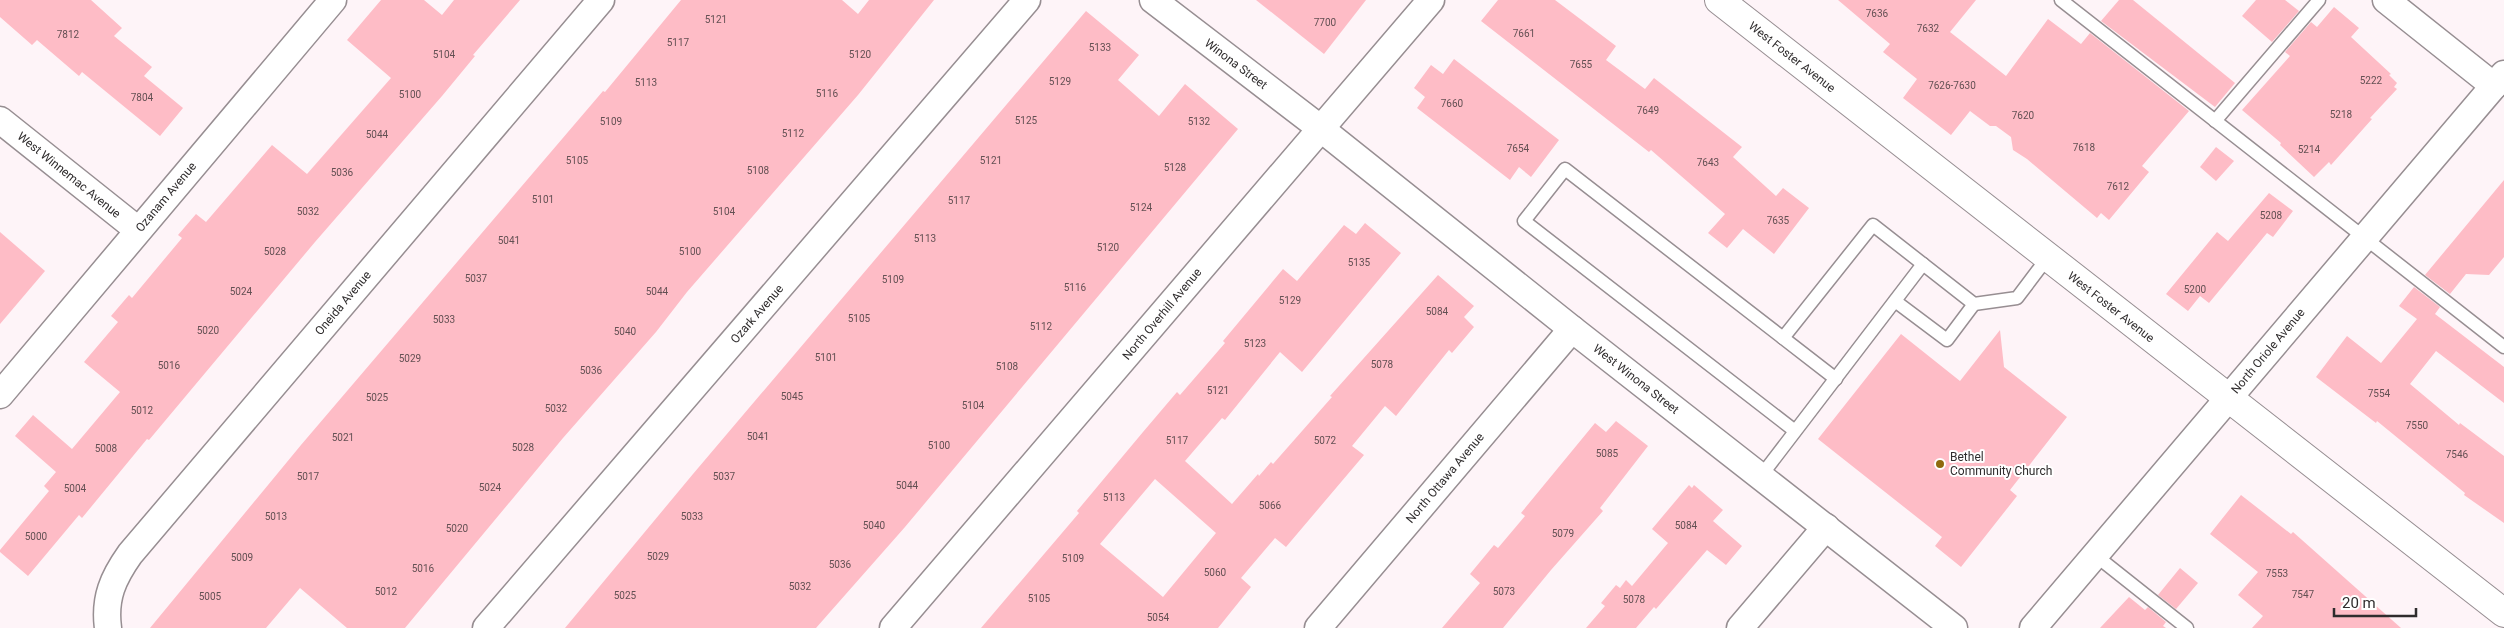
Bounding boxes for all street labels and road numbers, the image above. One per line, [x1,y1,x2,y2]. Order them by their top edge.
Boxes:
street label: West Foster Avenue [1746,19,1838,95]
street label: Winona Street [1202,36,1270,92]
street label: West Winnemac Avenue [15,129,123,221]
street label: Ozanam Avenue [133,159,199,235]
street label: North Overhill Avenue [1120,265,1204,363]
street label: Oneida Avenue [312,268,374,338]
street label: West Foster Avenue [2065,269,2157,345]
street label: Ozark Avenue [728,282,786,346]
street label: North Oriole Avenue [2228,306,2308,396]
street label: West Winona Street [1590,341,1682,417]
street label: North Ottawa Avenue [1403,430,1487,526]

